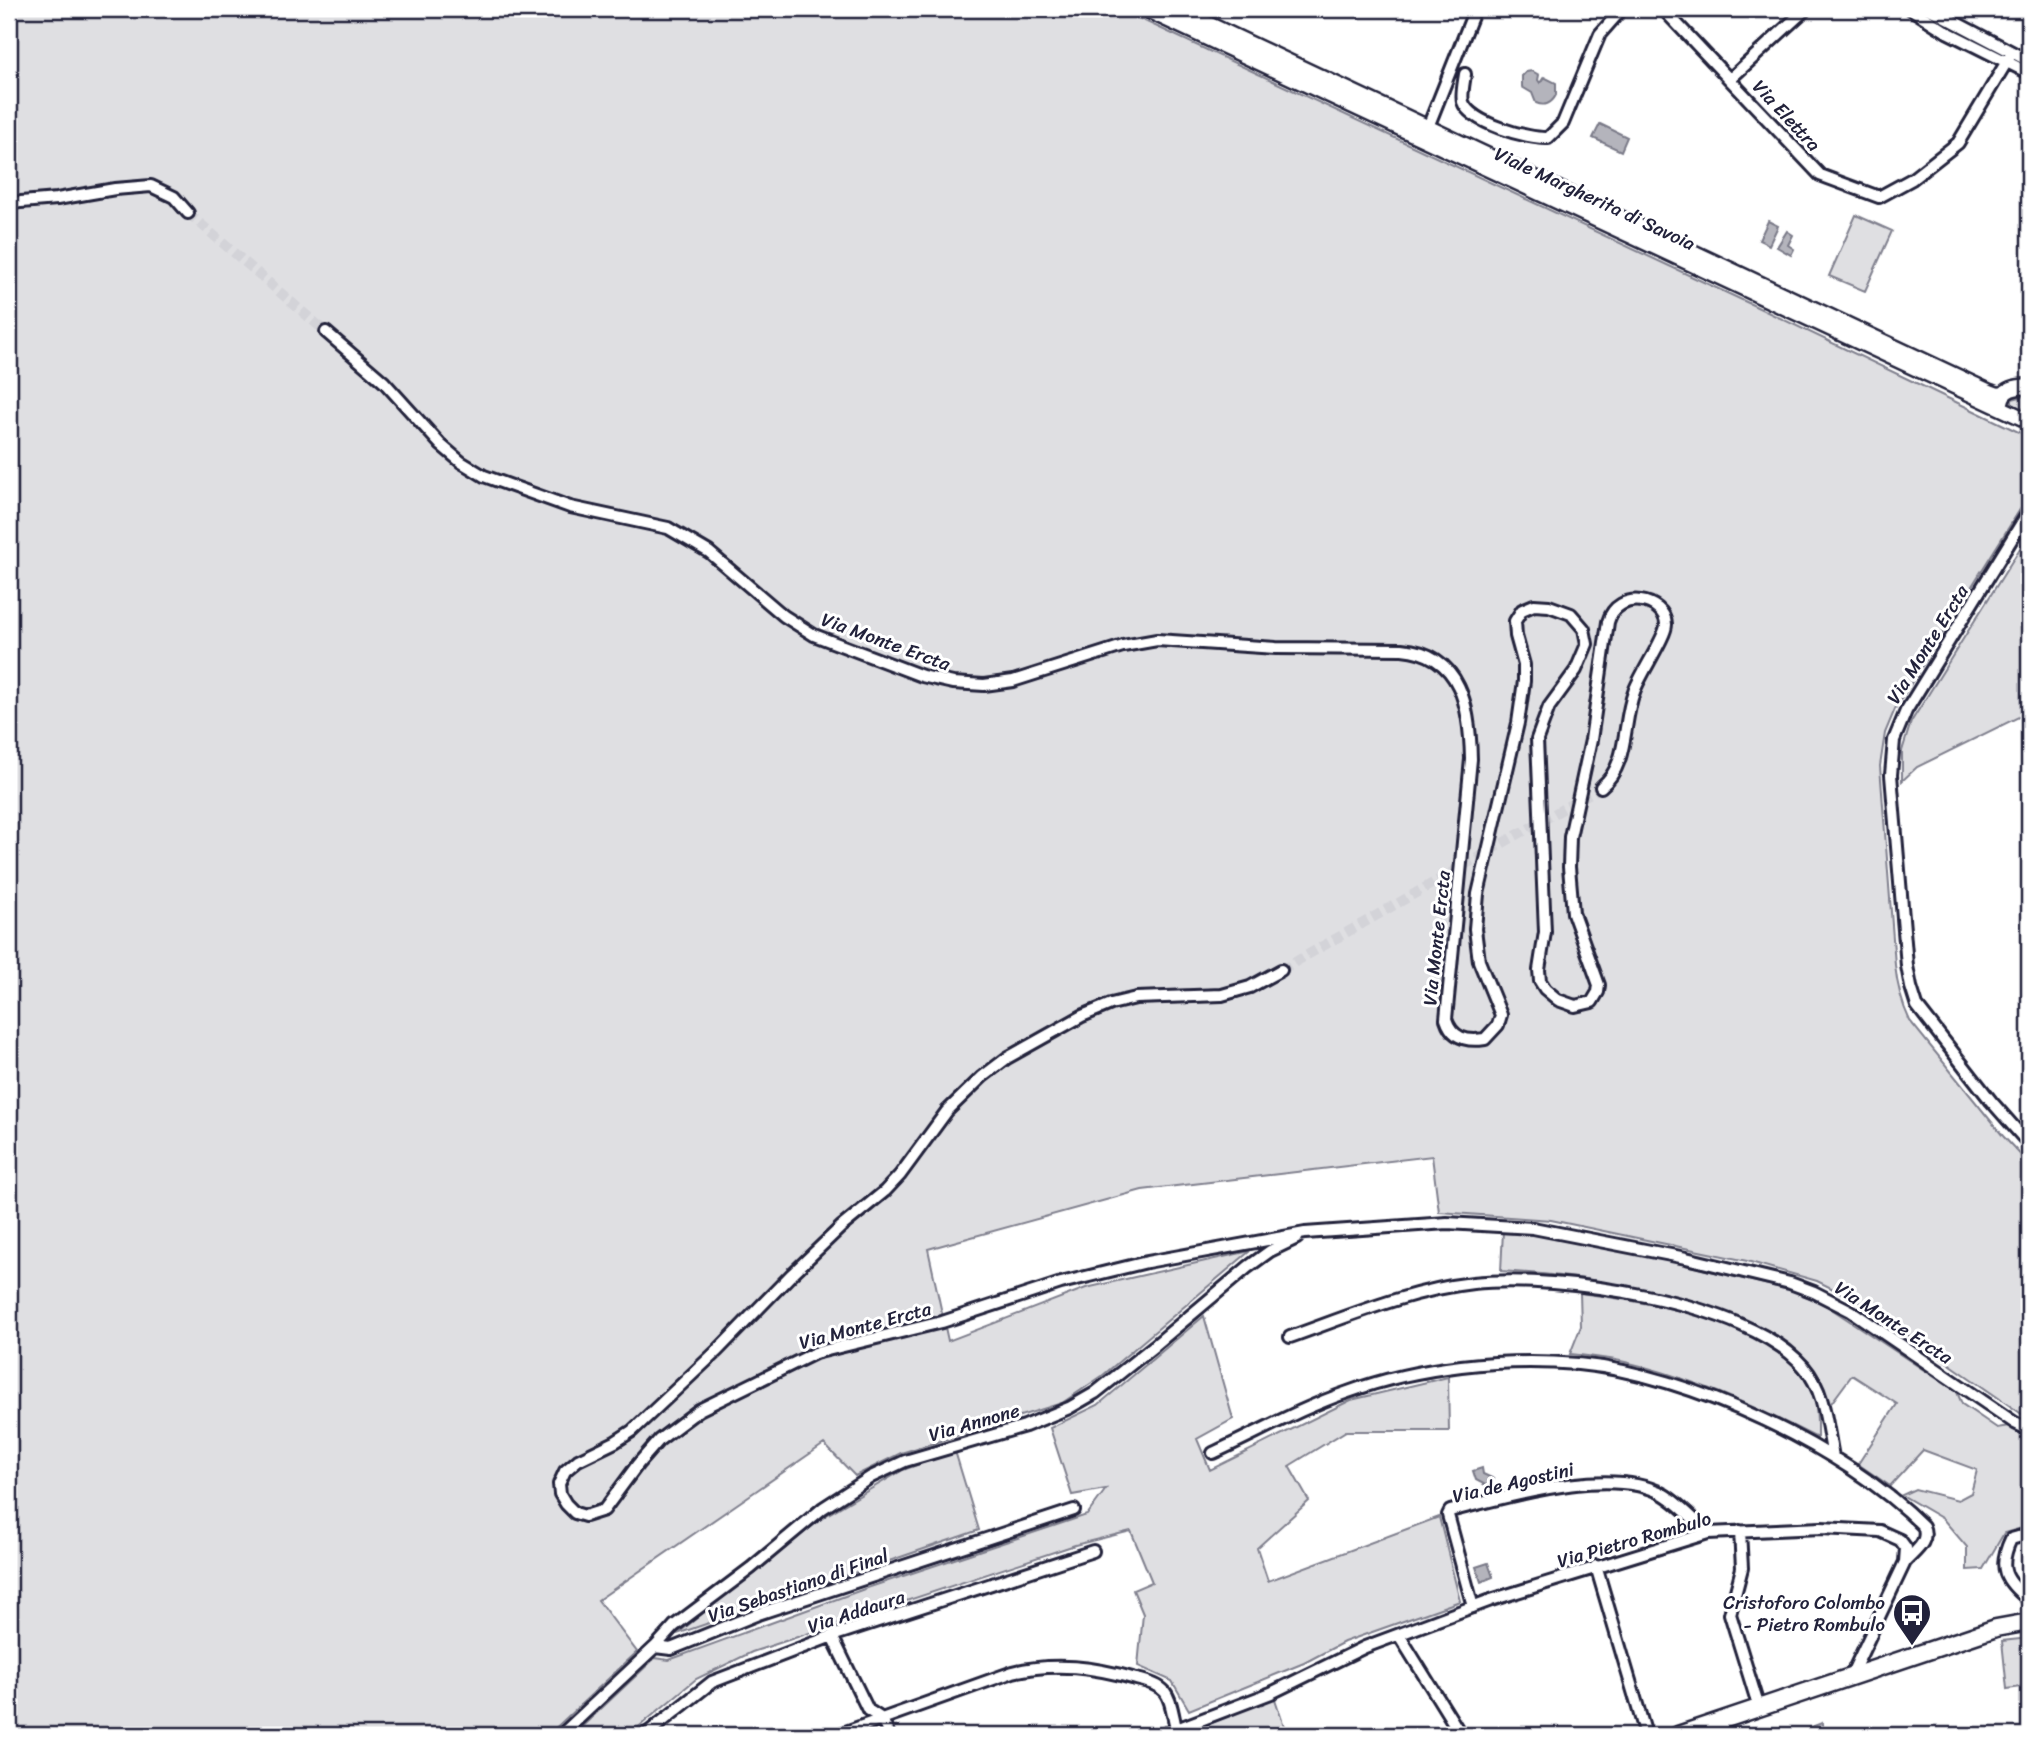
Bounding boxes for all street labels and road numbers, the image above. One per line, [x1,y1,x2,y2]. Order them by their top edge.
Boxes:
street label: Via Elettra [1744,71,1829,160]
street label: Viale Margherita di Savoia [1489,137,1701,260]
street label: Via Monte Ercta [1878,578,1978,710]
street label: Via Monte Ercta [816,603,956,680]
street label: Via Monte Ercta [1413,868,1460,1007]
street label: Via Monte Ercta [1828,1272,1960,1373]
street label: Via Monte Ercta [795,1292,935,1359]
street label: Via Annone [925,1394,1024,1451]
street label: Via de Agostini [1449,1452,1578,1512]
street label: Via Pietro Rombulo [1553,1502,1715,1577]
street label: Via Sebastiano di Final [703,1539,894,1632]
street label: Via Addaura [803,1580,909,1643]

